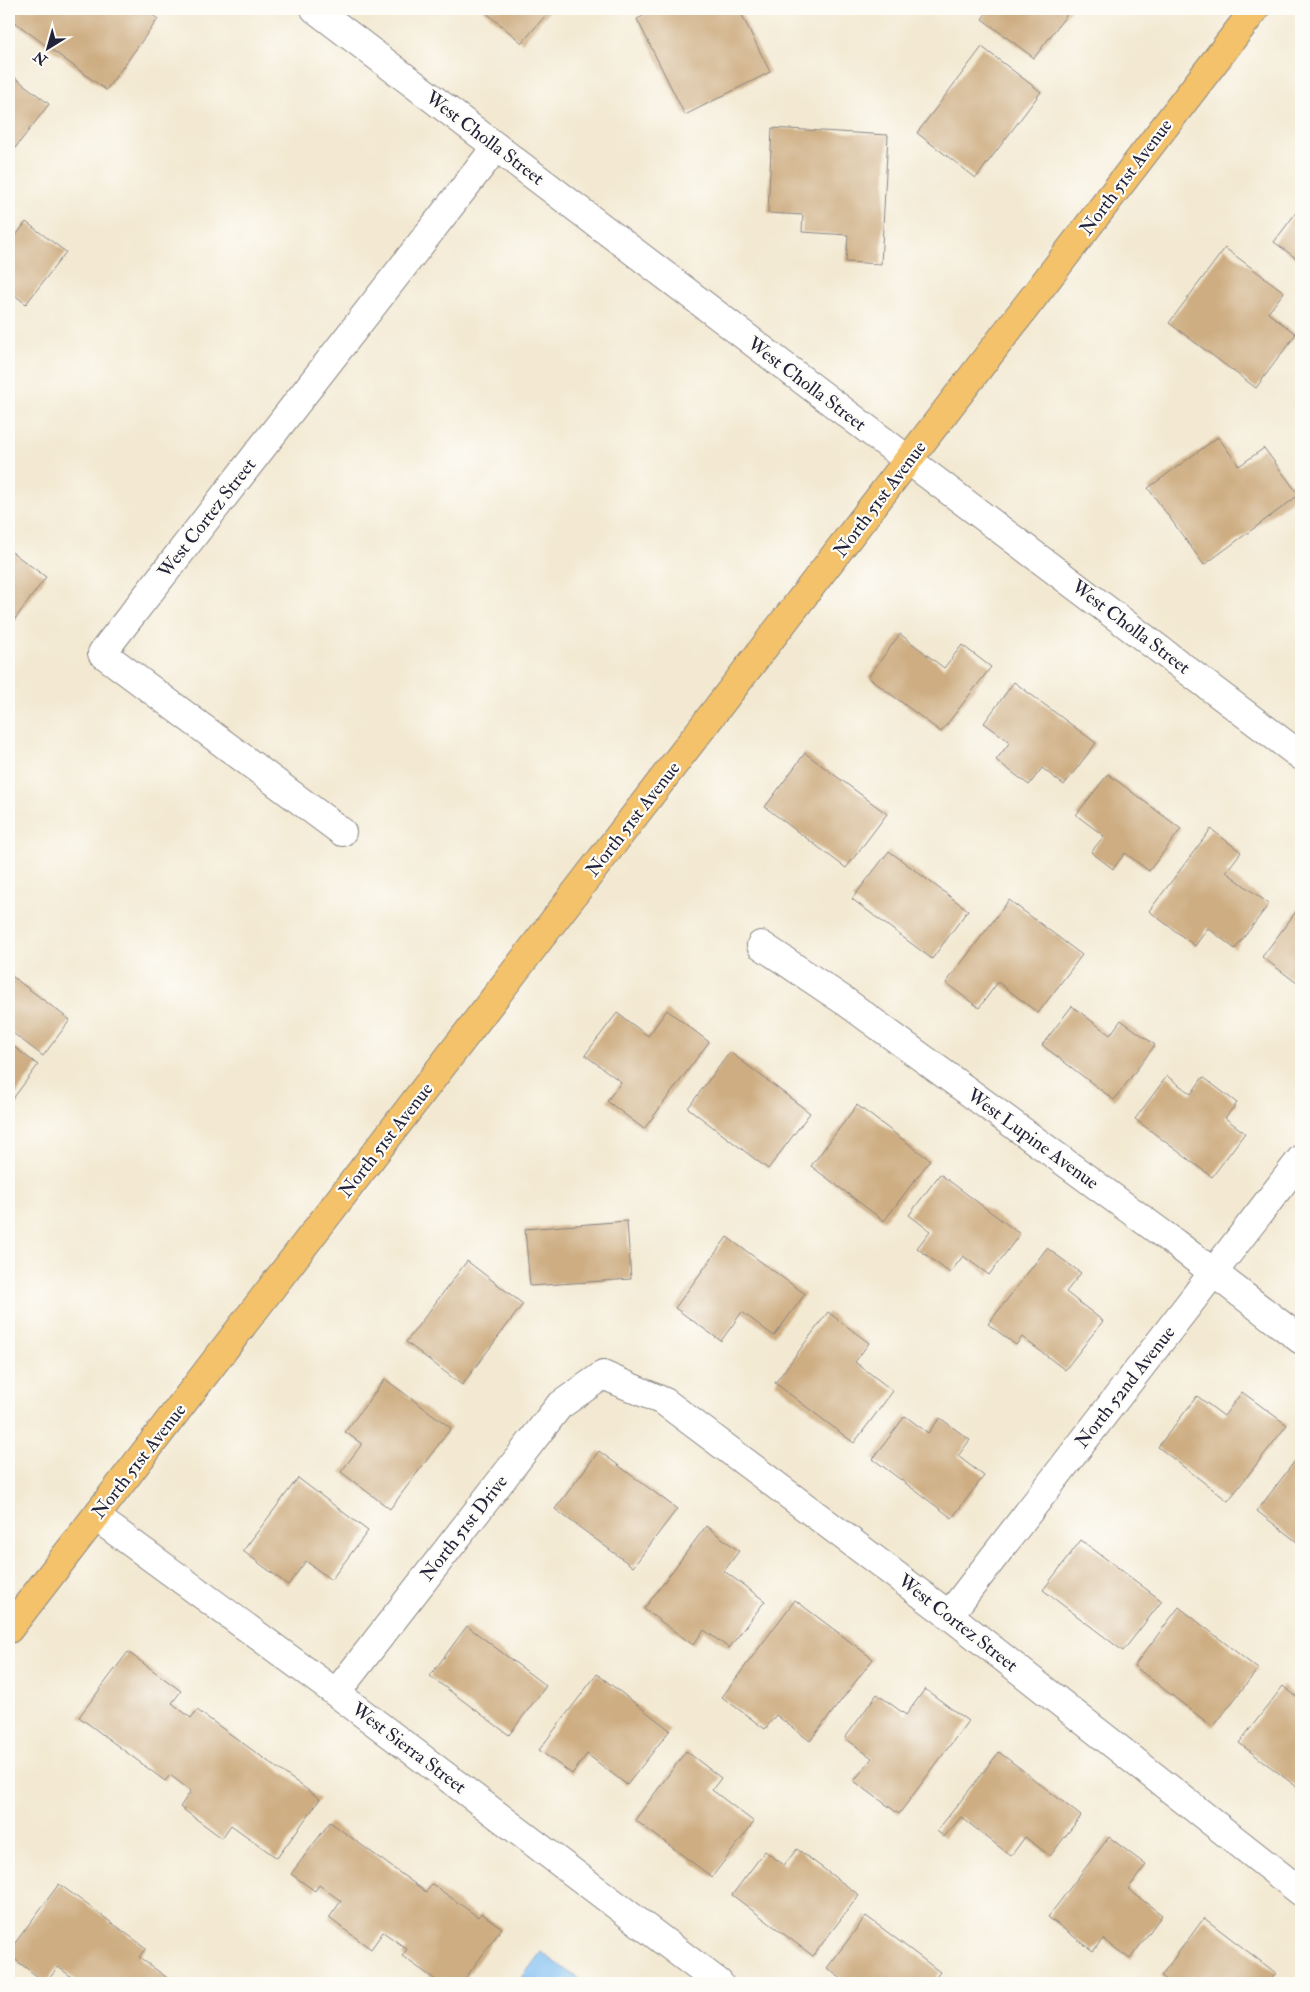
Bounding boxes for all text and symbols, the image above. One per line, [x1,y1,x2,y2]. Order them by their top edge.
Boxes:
north arrow [22,22,72,72]
text: N [30,47,51,69]
street label: West Cholla Street [420,85,549,190]
street label: North 51st Avenue [1074,114,1178,240]
street label: West Cholla Street [742,331,871,436]
street label: North 51st Avenue [828,436,932,562]
street label: West Cortez Street [152,453,261,583]
street label: West Cholla Street [1066,574,1195,679]
street label: North 51st Avenue [581,757,686,881]
street label: North 51st Avenue [334,1078,439,1202]
street label: West Lupine Avenue [961,1083,1104,1196]
street label: North 52nd Avenue [1070,1321,1180,1453]
street label: North 51st Avenue [87,1399,192,1523]
street label: North 51st Drive [415,1470,513,1586]
street label: West Cortez Street [893,1568,1023,1677]
street label: West Sierra Street [346,1696,471,1799]

